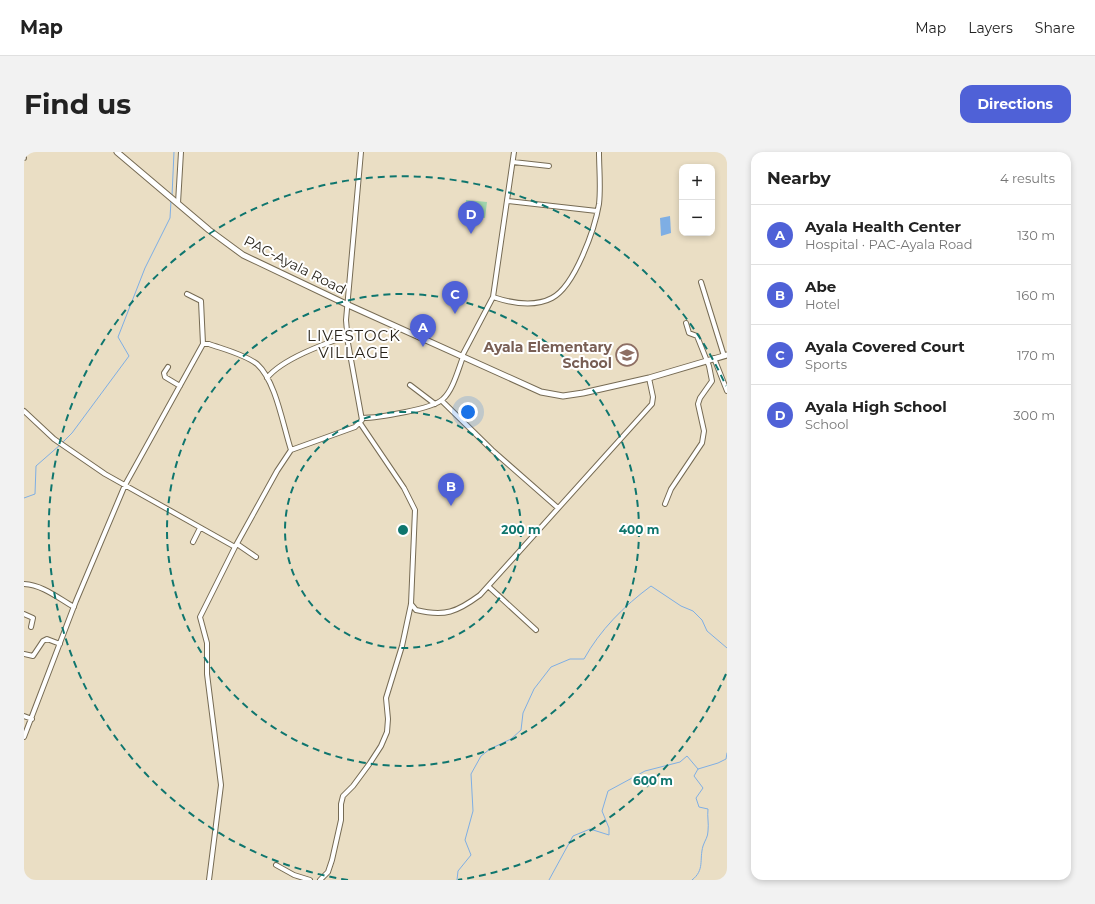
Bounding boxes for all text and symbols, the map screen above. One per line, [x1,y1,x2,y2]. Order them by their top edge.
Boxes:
text: Map [20,16,63,39]
text: Map [915,19,946,37]
text: Layers [968,19,1013,37]
text: Share [1035,19,1075,37]
button: Directions [960,85,1071,123]
text: Find us [24,87,131,121]
map controls [679,164,715,236]
button: + [679,164,715,200]
text: Nearby [767,168,831,188]
text: 4 results [1000,170,1055,186]
button: − [679,200,715,236]
pin: D [458,201,484,234]
text: Ayala Health Center [805,217,961,236]
text: A [775,227,785,243]
text: 130 m [1017,227,1055,243]
street label: PAC-Ayala Road [241,232,349,298]
text: Hospital · PAC-Ayala Road [805,236,973,252]
text: Abe [805,277,836,296]
pin: C [442,281,468,314]
text: B [775,287,785,303]
text: 160 m [1017,287,1055,303]
text: Hotel [805,296,840,312]
pin: A [410,314,436,347]
district label: LIVESTOCK VILLAGE [307,326,401,362]
text: Ayala Covered Court [805,337,965,356]
place label: Ayala Elementary School [483,338,613,372]
school or university icon: Ayala Elementary School [614,342,640,368]
text: C [775,347,785,363]
text: 170 m [1017,347,1055,363]
text: Sports [805,356,847,372]
text: Ayala High School [805,397,947,416]
your location [458,402,478,422]
text: D [775,407,785,423]
text: 300 m [1013,407,1055,423]
text: School [805,416,849,432]
pin: B [438,473,464,506]
text: 200 m [501,522,541,537]
text: 400 m [619,522,659,537]
centre of rings [396,523,410,537]
text: 600 m [633,773,673,788]

